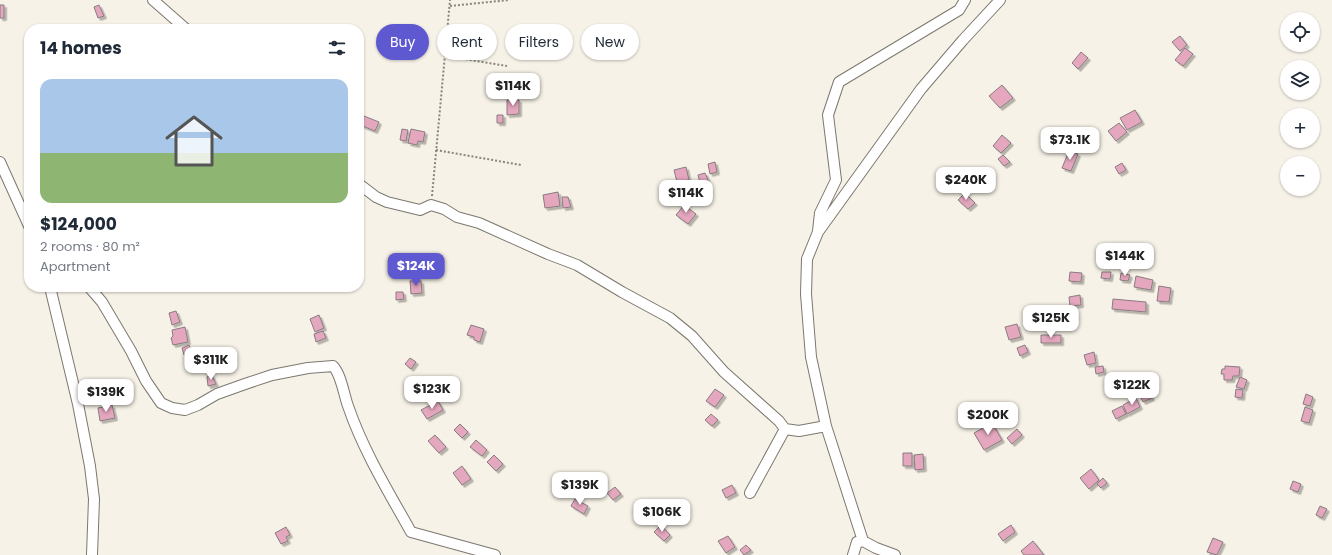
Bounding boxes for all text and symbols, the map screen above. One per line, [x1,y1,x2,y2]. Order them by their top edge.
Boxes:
map controls [1280,12,1320,196]
button: locate [1280,12,1320,52]
chip: Buy [376,24,429,60]
chip: Rent [437,24,497,60]
chip: Filters [505,24,573,60]
chip: New [581,24,639,60]
text: 14 homes [40,36,122,60]
icon: filters [326,37,348,59]
button: layers [1280,60,1320,100]
pin: $114K [485,73,541,107]
text: $114K [495,76,531,95]
icon: home [158,105,230,177]
button: + [1280,108,1320,148]
pin: $73.1K [1037,127,1103,161]
text: $73.1K [1050,130,1091,149]
button: − [1280,156,1320,196]
pin: $240K [938,167,994,201]
text: $240K [945,170,987,189]
pin: $114K [658,180,714,214]
text: $114K [668,183,704,202]
text: $124,000 [40,212,117,236]
text: 2 rooms · 80 m² [40,237,140,256]
pin: $144K [1097,243,1153,277]
text: $144K [1105,246,1145,265]
pin: $124K [388,253,444,287]
text: $124K [397,256,435,275]
text: Apartment [40,257,110,276]
pin: $125K [1023,305,1079,339]
text: $125K [1032,308,1070,327]
pin: $311K [183,347,239,381]
text: $311K [193,350,229,369]
pin: $122K [1104,372,1160,406]
text: $122K [1113,375,1151,394]
pin: $123K [404,376,460,410]
pin: $139K [78,379,134,413]
text: $123K [413,379,451,398]
text: $139K [87,382,125,401]
pin: $200K [960,402,1016,436]
text: $200K [967,405,1009,424]
pin: $139K [552,472,608,506]
text: $139K [561,475,599,494]
pin: $106K [634,499,690,533]
text: $106K [642,502,682,521]

